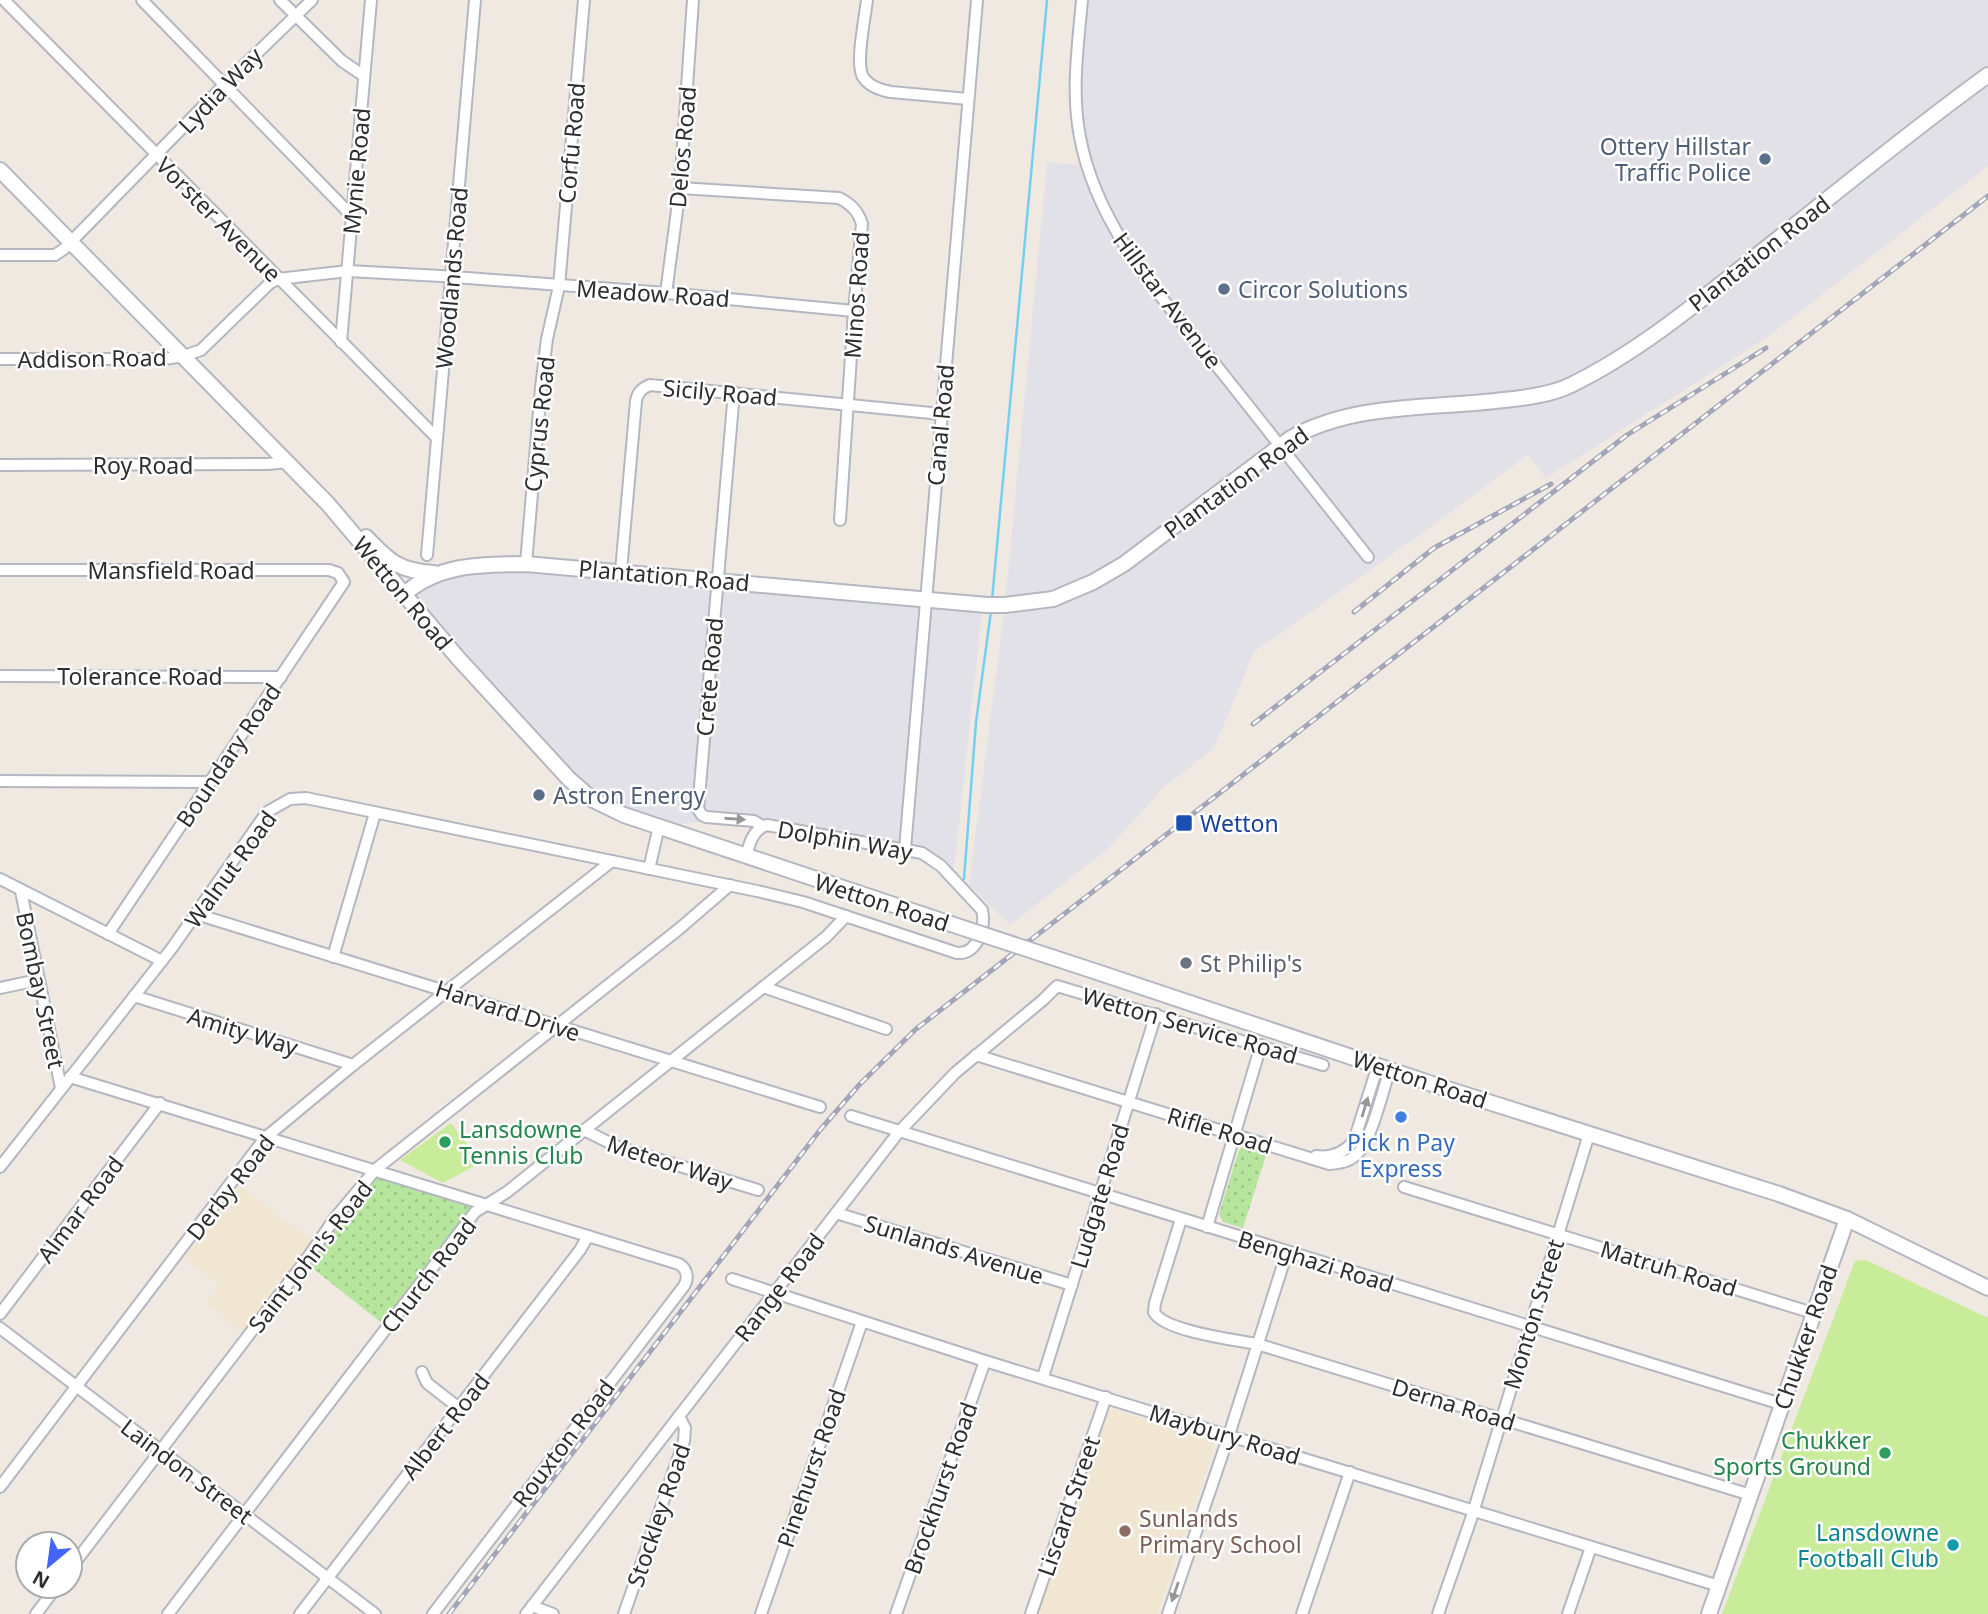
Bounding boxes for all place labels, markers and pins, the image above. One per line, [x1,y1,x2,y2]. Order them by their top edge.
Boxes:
place label: Ottery Hillstar Traffic Police [1600,130,1751,188]
marker: Ottery Hillstar Traffic Police [1757,151,1773,167]
place label: Circor Solutions [1238,273,1408,305]
marker: Circor Solutions [1216,281,1232,297]
place label: Astron Energy [553,779,706,811]
marker: Astron Energy [531,787,547,803]
place label: Wetton [1200,807,1279,839]
marker: Wetton [1174,813,1194,833]
place label: St Philip's [1200,947,1302,979]
marker: St Philip's [1178,955,1194,971]
marker: Pick n Pay Express [1393,1109,1409,1125]
place label: Lansdowne Tennis Club [459,1113,583,1171]
place label: Pick n Pay Express [1347,1126,1455,1184]
marker: Lansdowne Tennis Club [437,1134,453,1150]
place label: Chukker Sports Ground [1713,1424,1872,1482]
marker: Chukker Sports Ground [1877,1445,1893,1461]
place label: Sunlands Primary School [1139,1502,1302,1560]
place label: Lansdowne Football Club [1797,1516,1939,1574]
marker: Sunlands Primary School [1117,1523,1133,1539]
marker: Lansdowne Football Club [1945,1537,1961,1553]

